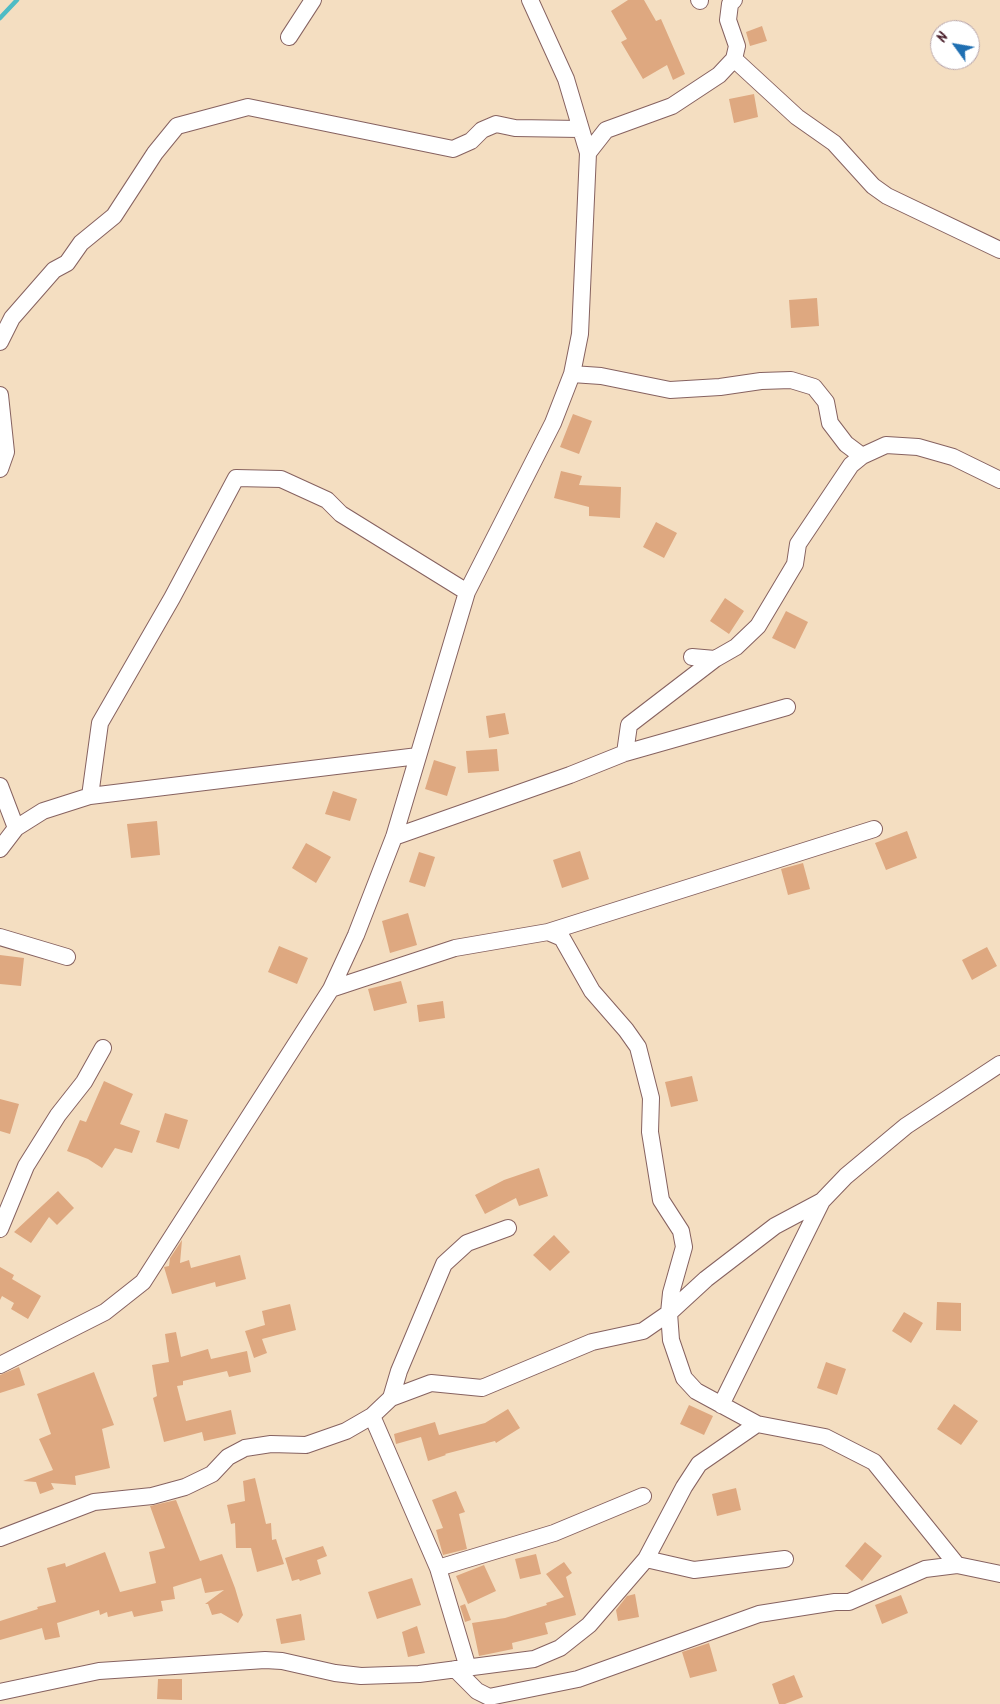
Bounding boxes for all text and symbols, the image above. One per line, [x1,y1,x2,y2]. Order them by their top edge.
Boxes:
north arrow [930,20,980,70]
text: N [931,28,955,47]

